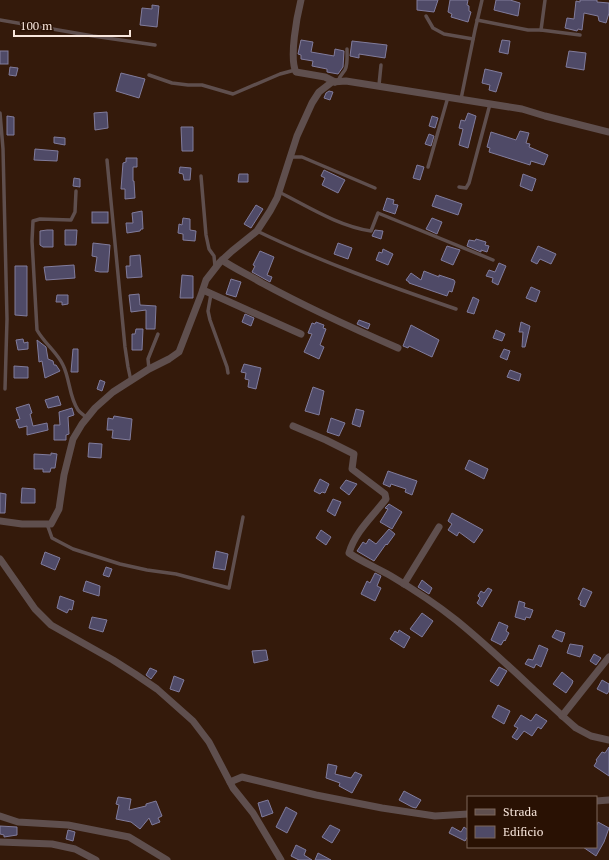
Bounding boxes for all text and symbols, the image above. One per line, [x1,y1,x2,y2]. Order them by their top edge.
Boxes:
scale bar [14,12,130,38]
text: 100 m [20,18,53,33]
legend [467,796,597,848]
text: Strada [503,804,537,819]
text: Edificio [503,824,544,839]

